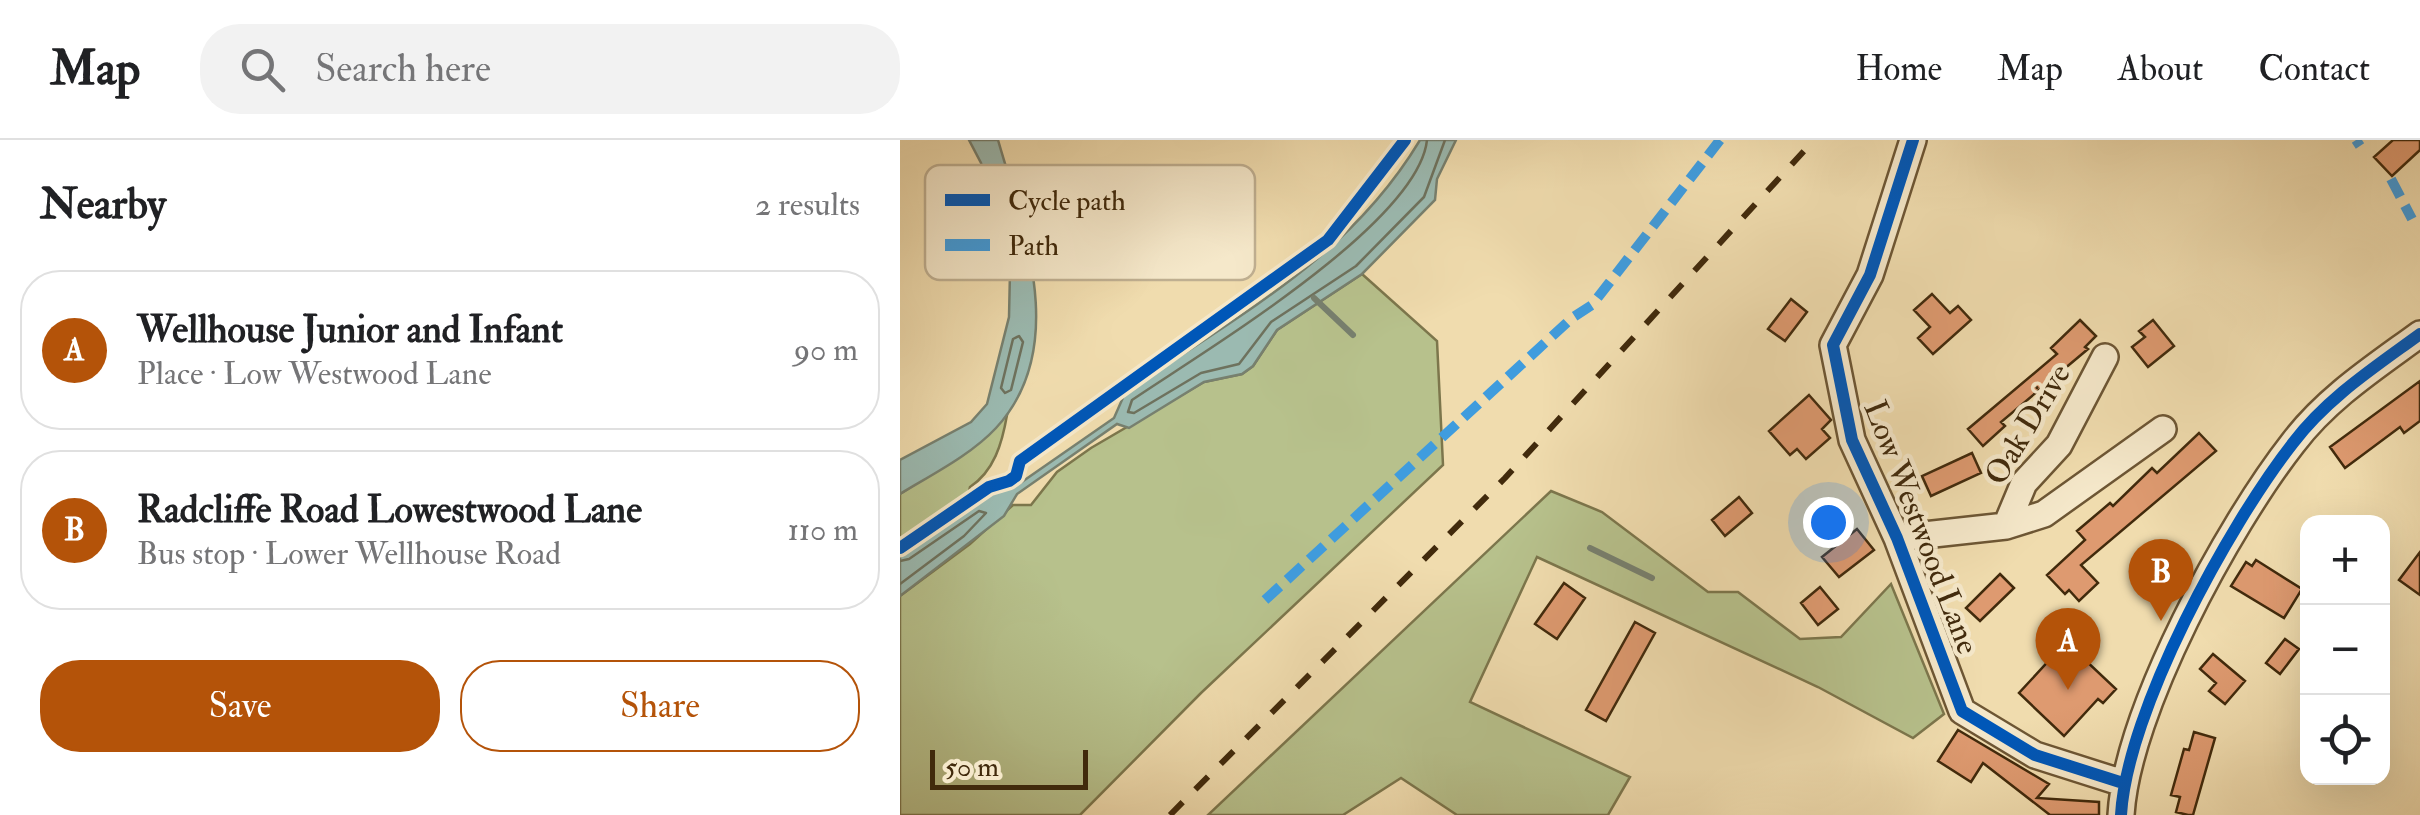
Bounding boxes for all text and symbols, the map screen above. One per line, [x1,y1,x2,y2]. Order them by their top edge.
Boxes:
search box [200,24,900,114]
text: Map [50,39,140,99]
icon: search [235,42,290,97]
text: Search here [315,45,491,93]
text: Home [1855,47,1942,91]
text: Map [1997,47,2063,91]
text: About [2118,47,2203,91]
text: Contact [2258,47,2370,91]
legend [925,165,1255,280]
text: Nearby [40,179,166,231]
text: Cycle path [1008,184,1126,219]
text: 2 results [755,185,860,225]
text: Path [1008,229,1059,264]
text: Wellhouse Junior and Infant [137,306,563,354]
text: A [64,330,85,370]
text: 90 m [794,330,858,370]
text: Place · Low Westwood Lane [137,354,492,394]
street label: Oak Drive [1976,357,2080,492]
street label: Low Westwood Lane [1854,395,1988,660]
text: Radcliffe Road Lowestwood Lane [137,486,642,534]
your location [1803,497,1854,548]
text: B [64,510,85,550]
text: 110 m [787,510,858,550]
map controls [2300,515,2390,785]
button: + [2300,515,2390,605]
text: Bus stop · Lower Wellhouse Road [137,534,561,574]
pin: B [2128,538,2194,621]
button: − [2300,605,2390,695]
pin: A [2036,608,2100,690]
button: Save [40,660,440,752]
button: Share [460,660,860,752]
button: locate [2300,695,2390,785]
scale bar [930,745,1088,790]
text: 50 m [945,750,999,785]

